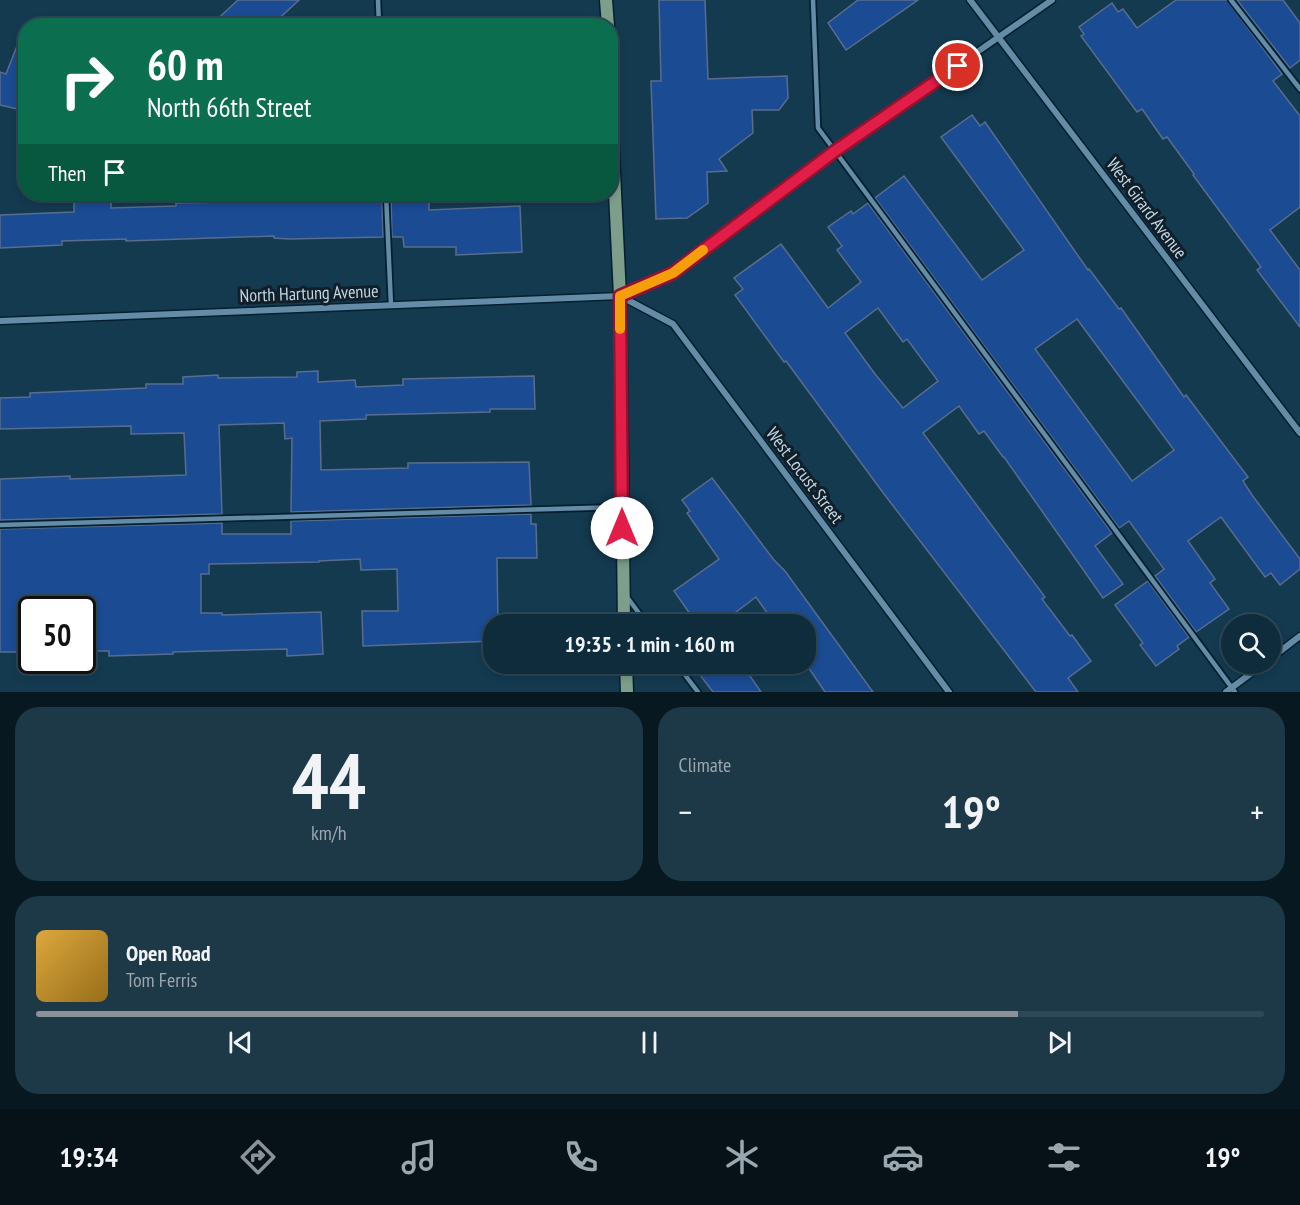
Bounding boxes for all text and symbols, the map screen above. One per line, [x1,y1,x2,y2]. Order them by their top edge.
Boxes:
text: 60 m [147,37,224,92]
pin [932,40,983,91]
icon: right [48,42,126,120]
icon: arrive [941,49,974,82]
text: North 66th Street [147,90,311,124]
street label: West Girard Avenue [1102,153,1192,263]
icon: arrive [98,156,131,189]
text: Then [48,159,86,187]
street label: North Hartung Avenue [239,279,379,307]
street label: West Locust Street [761,422,849,528]
position arrow [590,496,654,560]
speed limit sign: 50 [18,596,96,674]
map controls [1221,614,1281,674]
button: search [1221,614,1281,674]
text: 19:35 · 1 min · 160 m [564,630,735,658]
text: 44 [291,730,366,831]
text: Climate [679,752,731,778]
text: 19° [942,782,1001,840]
text: − [679,790,692,833]
text: + [1250,790,1264,833]
text: km/h [311,820,346,846]
text: Open Road [126,939,211,967]
text: Tom Ferris [126,967,197,993]
icon: previous [224,1026,257,1059]
icon: pause [633,1026,666,1059]
icon: next [1043,1026,1076,1059]
icon: directions [237,1136,279,1178]
icon: music [398,1136,440,1178]
icon: phone [560,1136,602,1178]
icon: climate [721,1136,763,1178]
icon: car [882,1136,924,1178]
icon: filters [1043,1136,1085,1178]
text: 19:34 [60,1140,118,1174]
text: 19° [1205,1140,1240,1174]

